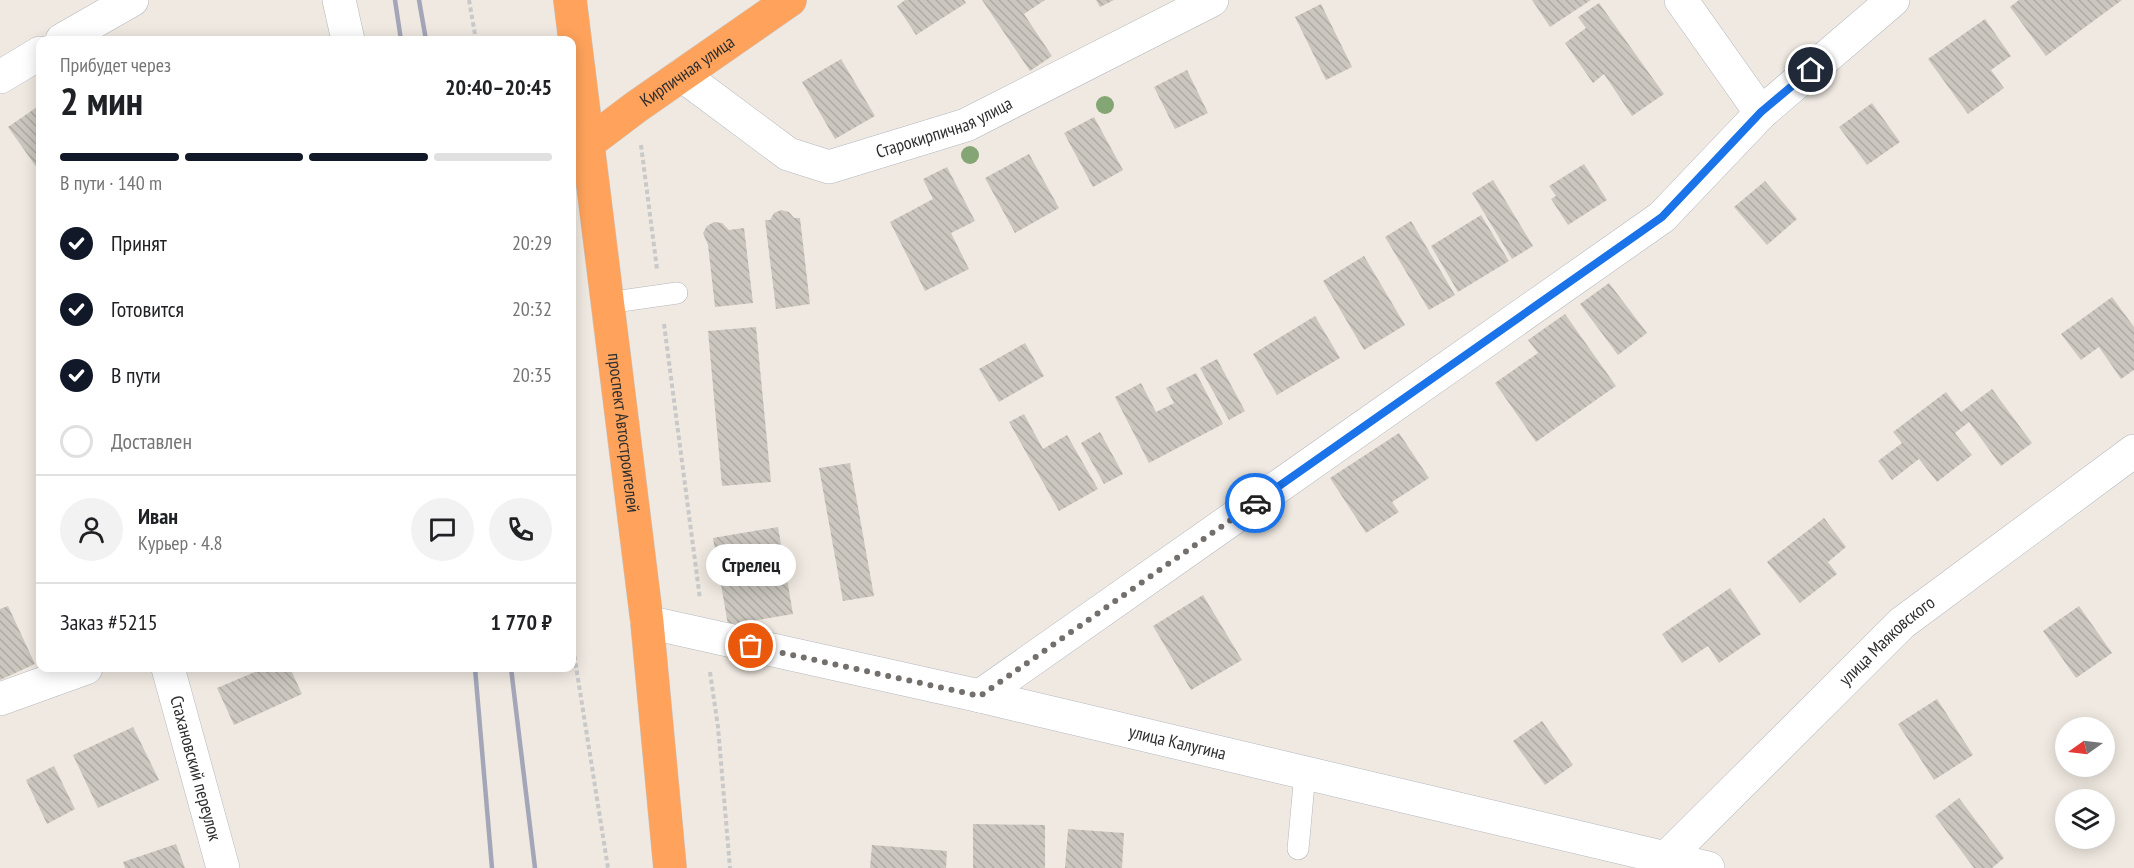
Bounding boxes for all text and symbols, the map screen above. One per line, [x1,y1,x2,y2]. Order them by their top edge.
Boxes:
street label: Кирпичная улица [635,30,739,112]
pin [1785,44,1836,95]
text: Прибудет через [60,52,171,78]
icon: home [1794,53,1827,86]
text: 20:40–20:45 [445,73,552,101]
text: 2 мин [60,75,143,126]
street label: Старокирпичная улица [873,91,1016,163]
text: В пути · 140 m [60,170,162,196]
icon: check [60,227,93,260]
text: Принят [111,229,167,257]
text: 20:29 [512,230,552,256]
icon: check [60,293,93,326]
text: Готовится [111,295,184,323]
text: 20:32 [512,296,552,322]
street label: проспект Автостроителей [603,352,645,514]
icon: check [60,359,93,392]
text: В пути [111,361,161,389]
text: 20:35 [512,362,552,388]
text: Доставлен [111,427,192,455]
courier [1225,473,1285,533]
icon: car [1239,487,1272,520]
button: person [60,498,123,561]
button: chat [411,498,474,561]
button: phone [489,498,552,561]
text: Иван [138,502,178,530]
text: Курьер · 4.8 [138,530,223,556]
callout: Стрелец [706,544,796,586]
text: Стрелец [722,552,780,578]
street label: улица Маяковского [1834,591,1939,690]
text: Заказ #5215 [60,608,158,636]
text: 1 770 ₽ [490,608,552,636]
pin [725,620,776,671]
icon: bag [734,629,767,662]
street label: Стахановский переулок [165,693,227,843]
north arrow [2055,717,2115,777]
map controls [2055,717,2115,849]
street label: улица Калугина [1127,720,1228,765]
button: layers [2055,789,2115,849]

